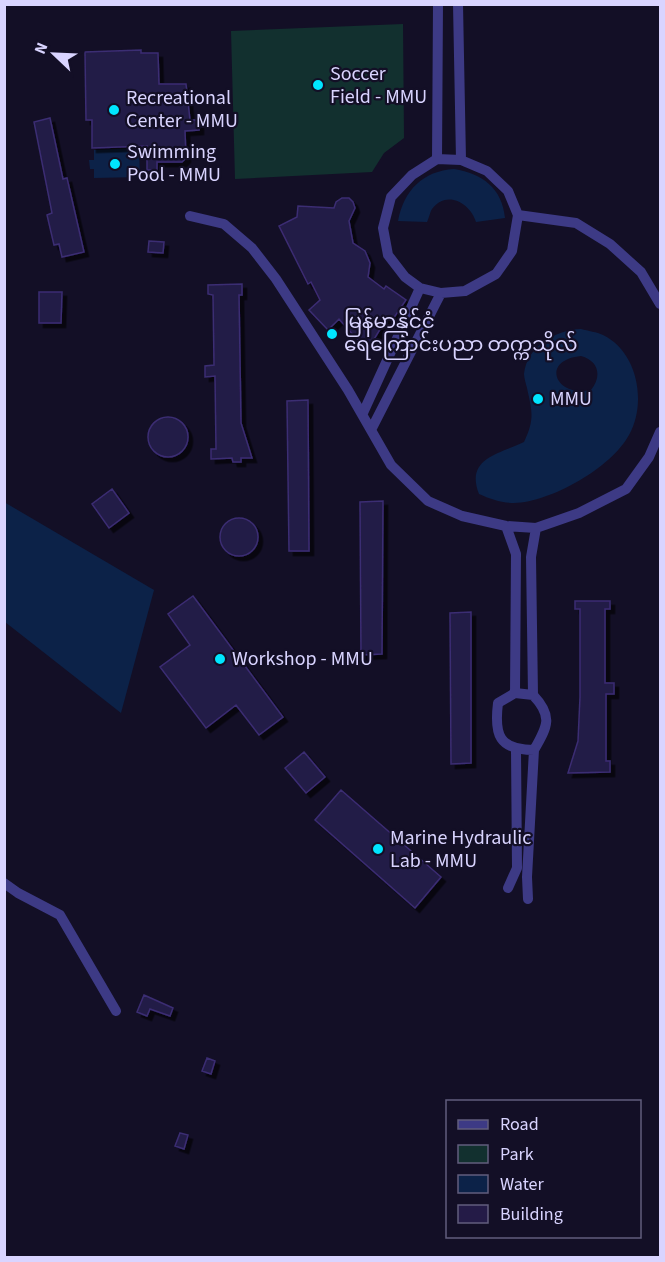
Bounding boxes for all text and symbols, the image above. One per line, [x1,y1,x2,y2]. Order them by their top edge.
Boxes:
north arrow [24,24,84,84]
text: N [29,39,53,58]
place label: Soccer Field - MMU [330,60,427,111]
marker: Soccer Field - MMU [311,78,325,92]
place label: Recreational Center - MMU [126,84,238,135]
marker: Recreational Center - MMU [107,103,121,117]
place label: Swimming Pool - MMU [127,138,221,189]
marker: Swimming Pool - MMU [108,157,122,171]
place label: မြန်မာနိုင်ငံ ရေကြောင်းပညာ တက္ကသိုလ် [344,307,577,361]
marker: မြန်မာနိုင်ငံ ရေကြောင်းပညာ တက္ကသိုလ် [325,327,339,341]
place label: MMU [550,385,592,413]
marker: MMU [531,392,545,406]
place label: Workshop - MMU [232,645,373,673]
marker: Workshop - MMU [213,652,227,666]
place label: Marine Hydraulic Lab - MMU [390,824,531,875]
marker: Marine Hydraulic Lab - MMU [371,842,385,856]
legend [446,1100,641,1238]
text: Road [500,1112,539,1137]
text: Park [500,1142,534,1167]
text: Water [500,1172,544,1197]
text: Building [500,1202,563,1227]

